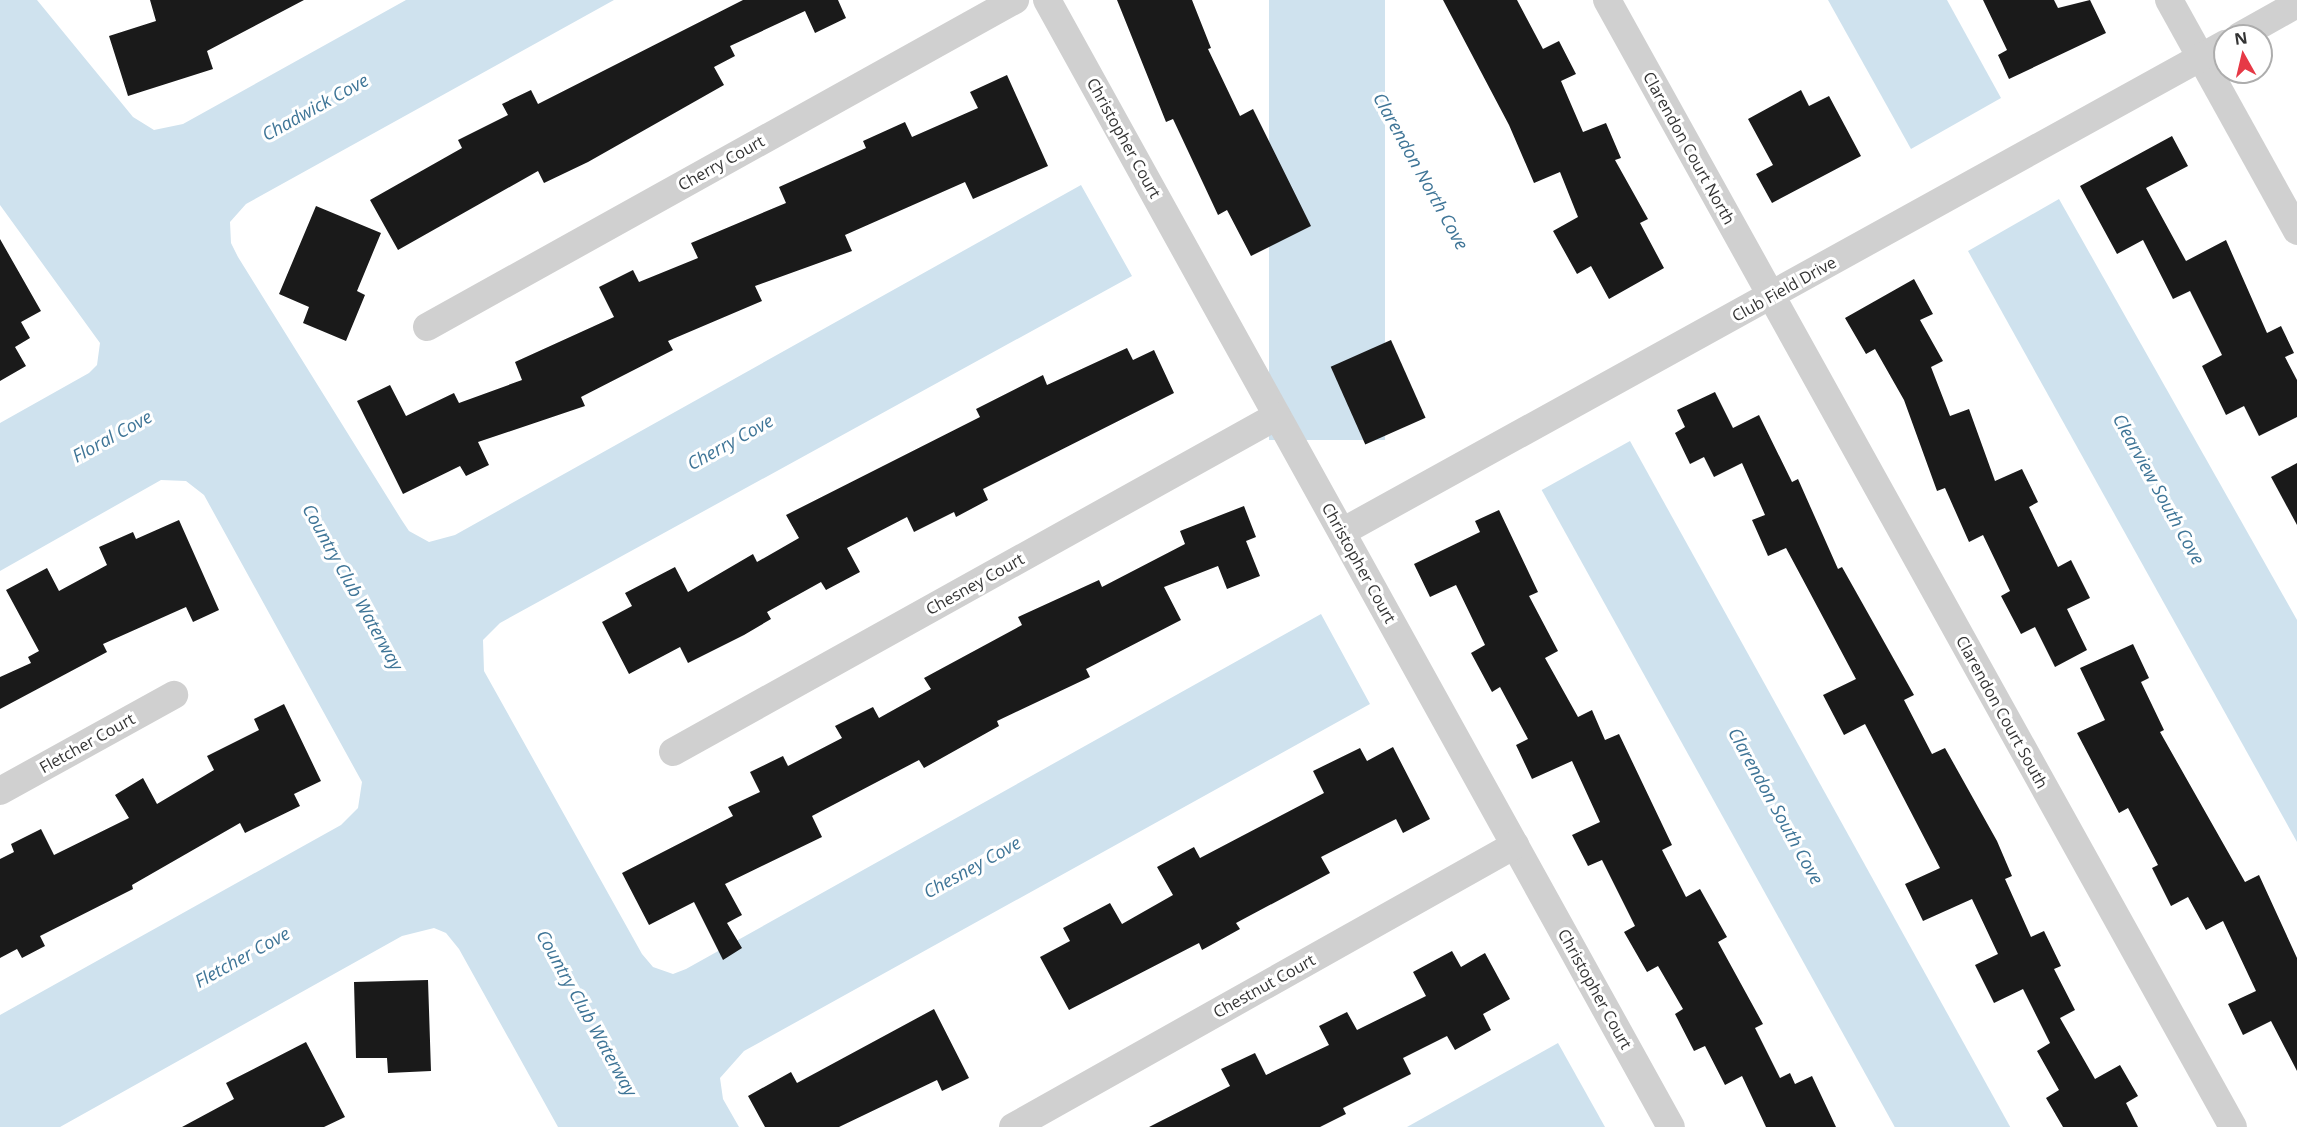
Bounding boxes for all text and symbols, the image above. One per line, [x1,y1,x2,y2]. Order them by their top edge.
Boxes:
north arrow [2213,24,2273,84]
text: N [2233,26,2249,50]
street label: Clarendon Court North [1639,68,1739,228]
water label: Chadwick Cove [258,69,372,145]
street label: Christopher Court [1083,75,1165,201]
water label: Clarendon North Cove [1369,89,1473,253]
street label: Cherry Court [674,131,768,195]
street label: Club Field Drive [1728,252,1840,326]
water label: Floral Cove [68,405,156,467]
water label: Cherry Cove [683,410,777,474]
water label: Clearview South Cove [2109,410,2209,568]
water label: Country Club Waterway [298,500,408,674]
street label: Christopher Court [1318,500,1400,626]
street label: Chesney Court [923,549,1027,619]
street label: Clarendon Court South [1952,632,2052,792]
street label: Fletcher Court [36,709,138,777]
water label: Clarendon South Cove [1724,724,1828,888]
water label: Chesney Cove [920,831,1024,903]
water label: Fletcher Cove [191,922,293,992]
water label: Country Club Waterway [532,926,642,1100]
street label: Christopher Court [1554,926,1636,1052]
street label: Chestnut Court [1210,950,1318,1022]

